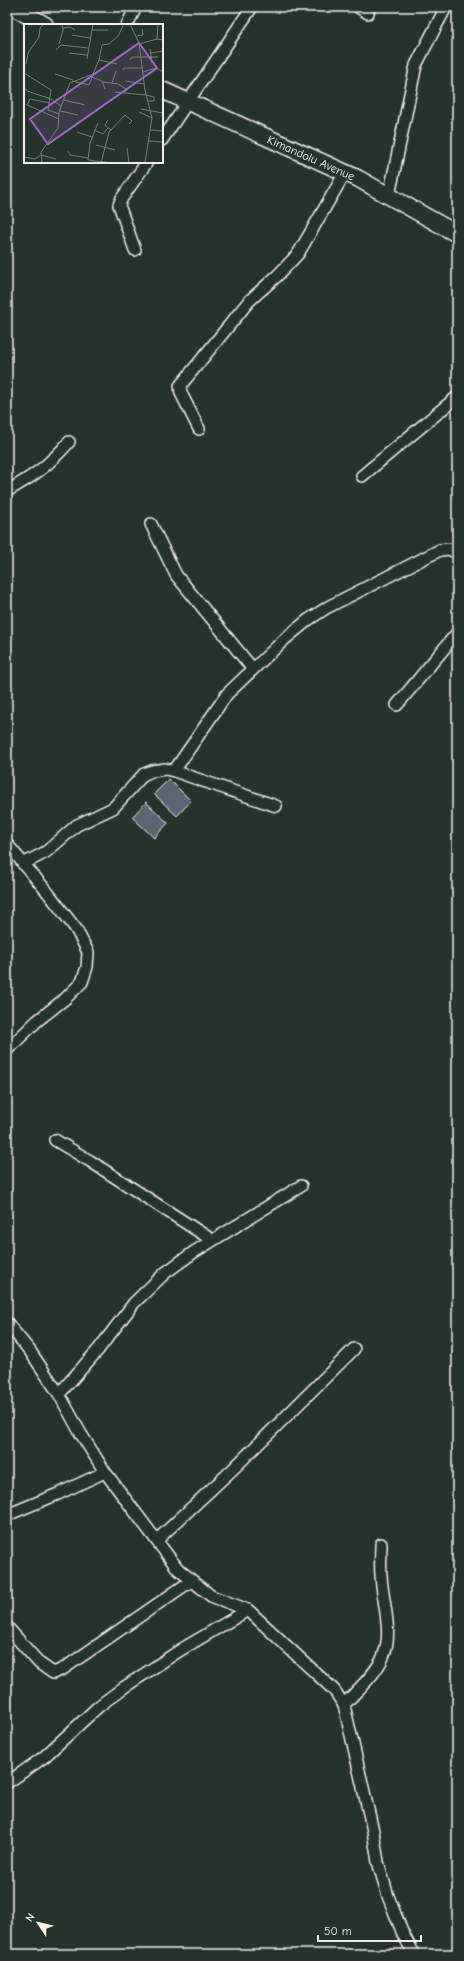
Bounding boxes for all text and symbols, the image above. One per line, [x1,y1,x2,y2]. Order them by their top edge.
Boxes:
inset map [24,24,163,163]
street label: Kimandolu Avenue [265,132,357,184]
north arrow [18,1903,58,1943]
text: N [23,1911,38,1924]
scale bar [318,1917,421,1943]
text: 50 m [324,1924,352,1938]

